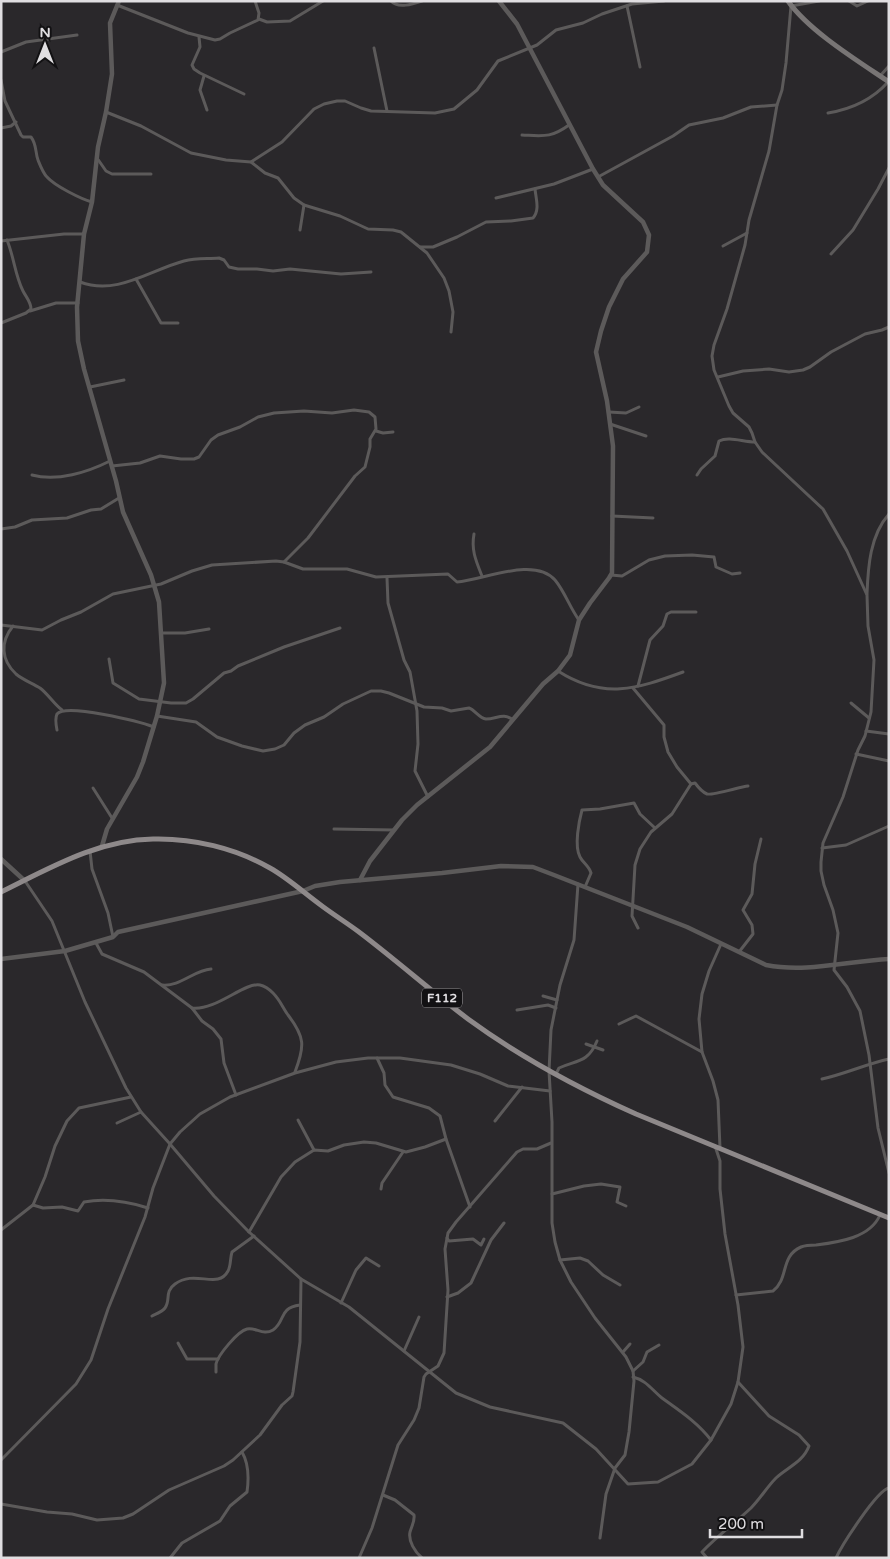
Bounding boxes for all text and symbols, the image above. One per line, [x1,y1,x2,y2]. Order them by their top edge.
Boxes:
north arrow [20,20,70,70]
text: N [39,24,51,41]
road number: F112 [422,988,462,1008]
scale bar [710,1506,802,1538]
text: 200 m [718,1515,764,1533]

